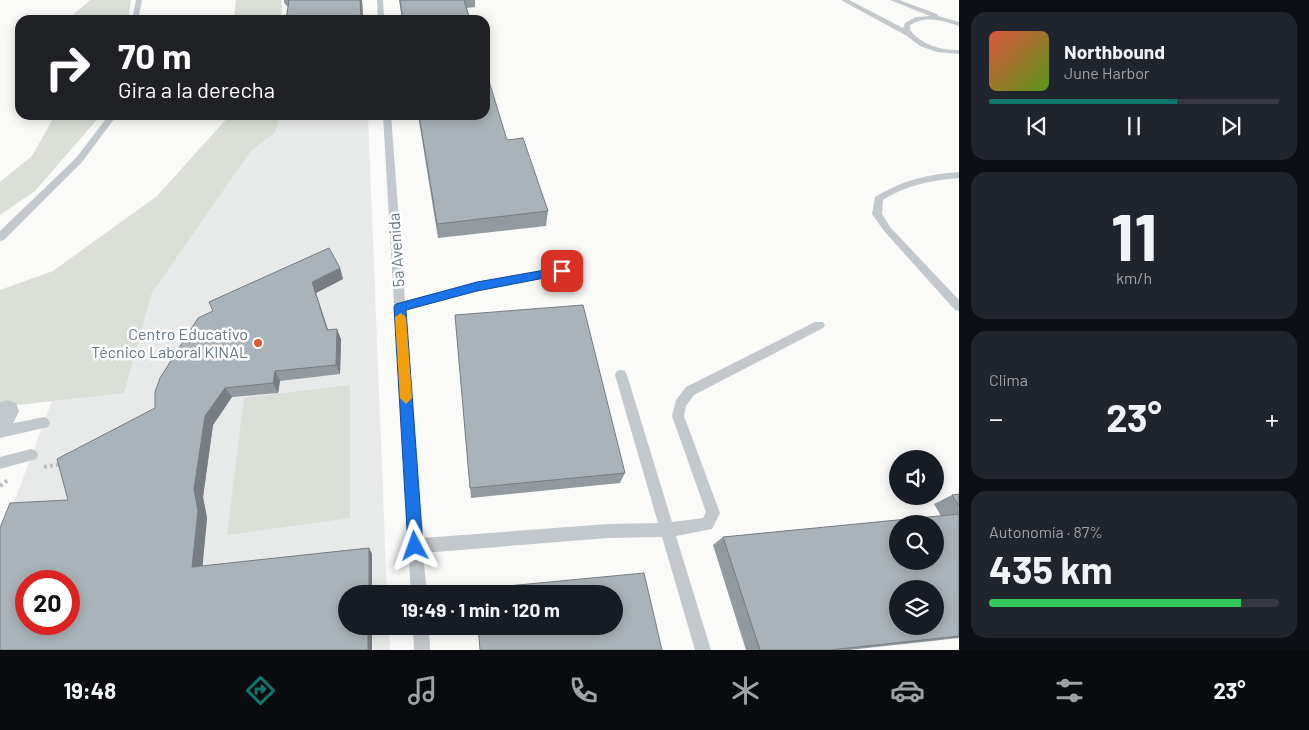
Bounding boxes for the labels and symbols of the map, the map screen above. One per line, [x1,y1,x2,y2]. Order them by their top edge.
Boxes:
street label: 5a Avenida [383,212,408,288]
pin [541,250,583,292]
place label: Centro Educativo Técnico Laboral KINAL [91,324,248,361]
marker: Centro Educativo Técnico Laboral KINAL [252,337,264,349]
position arrow [388,519,440,571]
speed limit sign: 20 [15,570,80,635]

